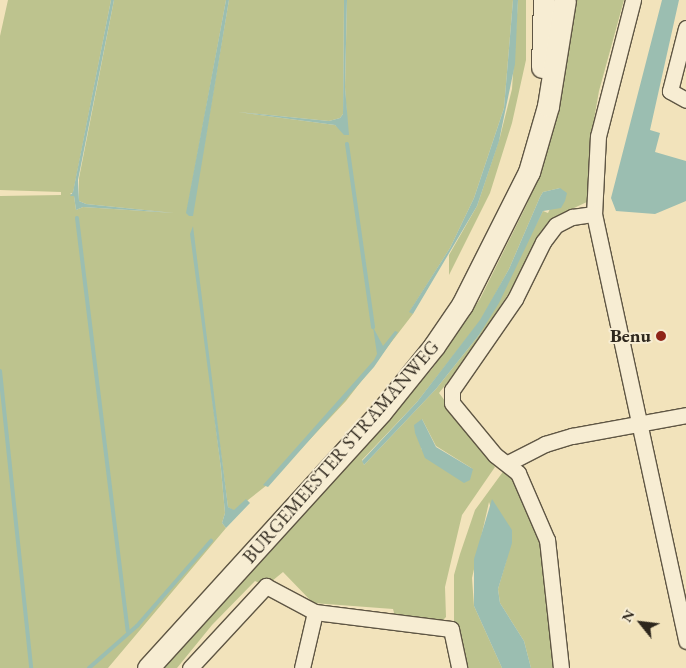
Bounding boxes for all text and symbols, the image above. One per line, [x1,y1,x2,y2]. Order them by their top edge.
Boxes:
place label: Benu [610,325,651,347]
marker: Benu [655,330,667,342]
street label: BURGEMEESTER STRAMANWEG [238,336,444,568]
north arrow [616,598,666,648]
text: N [617,606,638,625]

